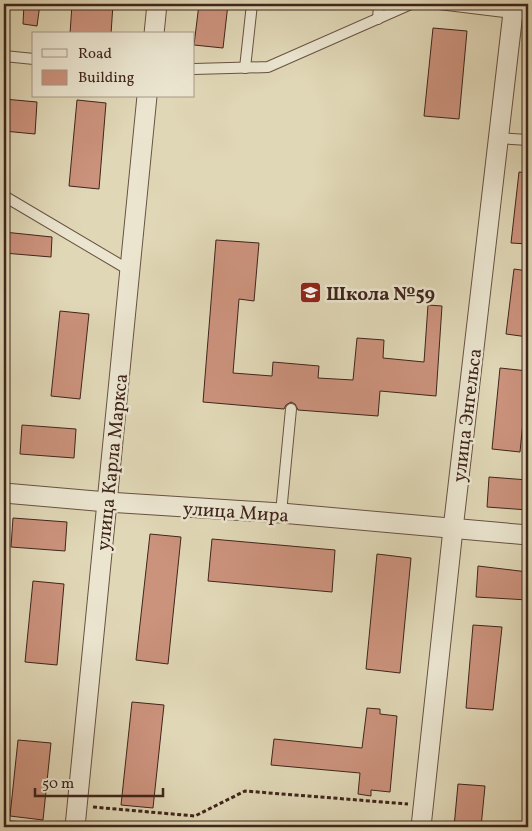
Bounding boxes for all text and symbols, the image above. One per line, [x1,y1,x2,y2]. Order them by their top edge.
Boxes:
legend [32,32,195,98]
text: Road [78,44,112,65]
text: Building [78,68,135,89]
school or university icon: Школа №59 [298,281,322,305]
place label: Школа №59 [326,282,435,308]
street label: улица Энгельса [447,347,489,484]
street label: улица Карла Маркса [91,372,135,552]
street label: улица Мира [182,496,290,530]
scale bar [35,766,162,798]
text: 50 m [42,774,74,795]

